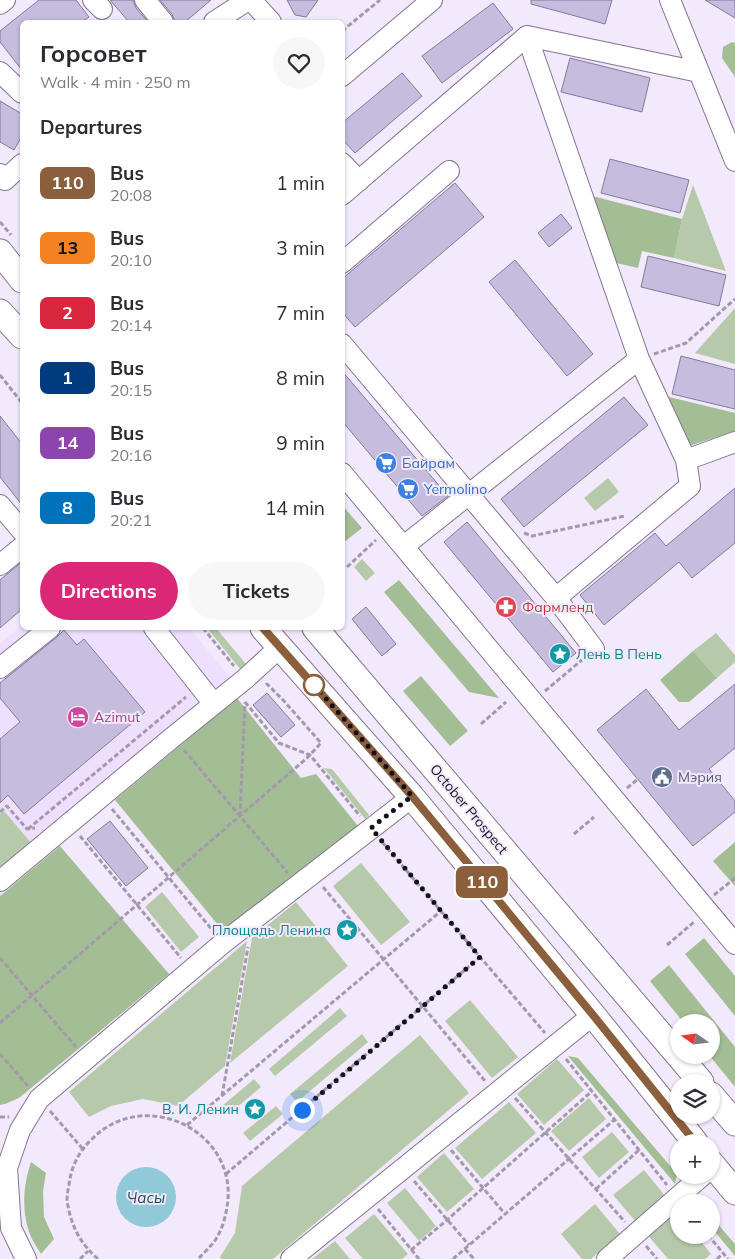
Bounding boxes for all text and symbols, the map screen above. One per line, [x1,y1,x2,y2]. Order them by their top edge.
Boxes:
button: heart [273,37,325,89]
text: Горсовет [40,38,147,68]
text: Walk · 4 min · 250 m [40,72,191,92]
text: Departures [40,115,142,139]
text: Bus [110,161,144,185]
text: 110 [51,171,84,194]
text: 1 min [276,171,325,195]
text: 20:08 [110,185,152,205]
text: Bus [110,226,144,250]
text: 13 [57,236,78,259]
text: 3 min [276,236,325,260]
text: 20:10 [110,250,152,270]
text: Bus [110,291,144,315]
text: 2 [62,301,73,324]
text: 7 min [276,301,325,325]
text: 20:14 [110,315,152,335]
text: Bus [110,356,144,380]
text: 1 [62,366,73,389]
text: 8 min [276,366,325,390]
text: 20:15 [110,380,152,400]
text: Bus [110,421,144,445]
text: 14 [57,431,78,454]
text: 9 min [276,431,325,455]
text: 20:16 [110,445,152,465]
supermarket icon: Байрам [374,451,398,475]
place label: Байрам [402,454,455,472]
supermarket icon: Yermolino [396,477,420,501]
place label: Yermolino [423,480,487,498]
text: Bus [110,486,144,510]
text: 8 [62,496,73,519]
text: 14 min [265,496,325,520]
text: 20:21 [110,510,152,530]
button: Directions [40,562,178,620]
button: Tickets [188,562,325,620]
pharmacy icon: Фармленд [494,595,518,619]
place label: Фармленд [522,598,594,616]
place icon: Лень В Пень [548,642,572,666]
place label: Лень В Пень [576,645,662,663]
unlabelled marker [303,674,325,696]
hotel icon: Azimut [66,705,90,729]
place label: Azimut [94,708,140,726]
street label: October Prospect [426,760,512,858]
public building icon: Мэрия [650,765,674,789]
place label: Мэрия [678,768,722,786]
line badge: 110 [453,866,511,898]
text: 110 [466,870,498,893]
place icon: Площадь Ленина [335,918,359,942]
place label: Площадь Ленина [212,921,331,939]
north arrow [670,1014,720,1064]
map controls [670,1014,720,1244]
button: layers [670,1074,720,1124]
place icon: В. И. Ленин [243,1097,267,1121]
your location [290,1098,315,1123]
place label: В. И. Ленин [162,1100,239,1118]
button: + [670,1134,720,1184]
water label: Часы [127,1188,165,1207]
button: − [670,1194,720,1244]

